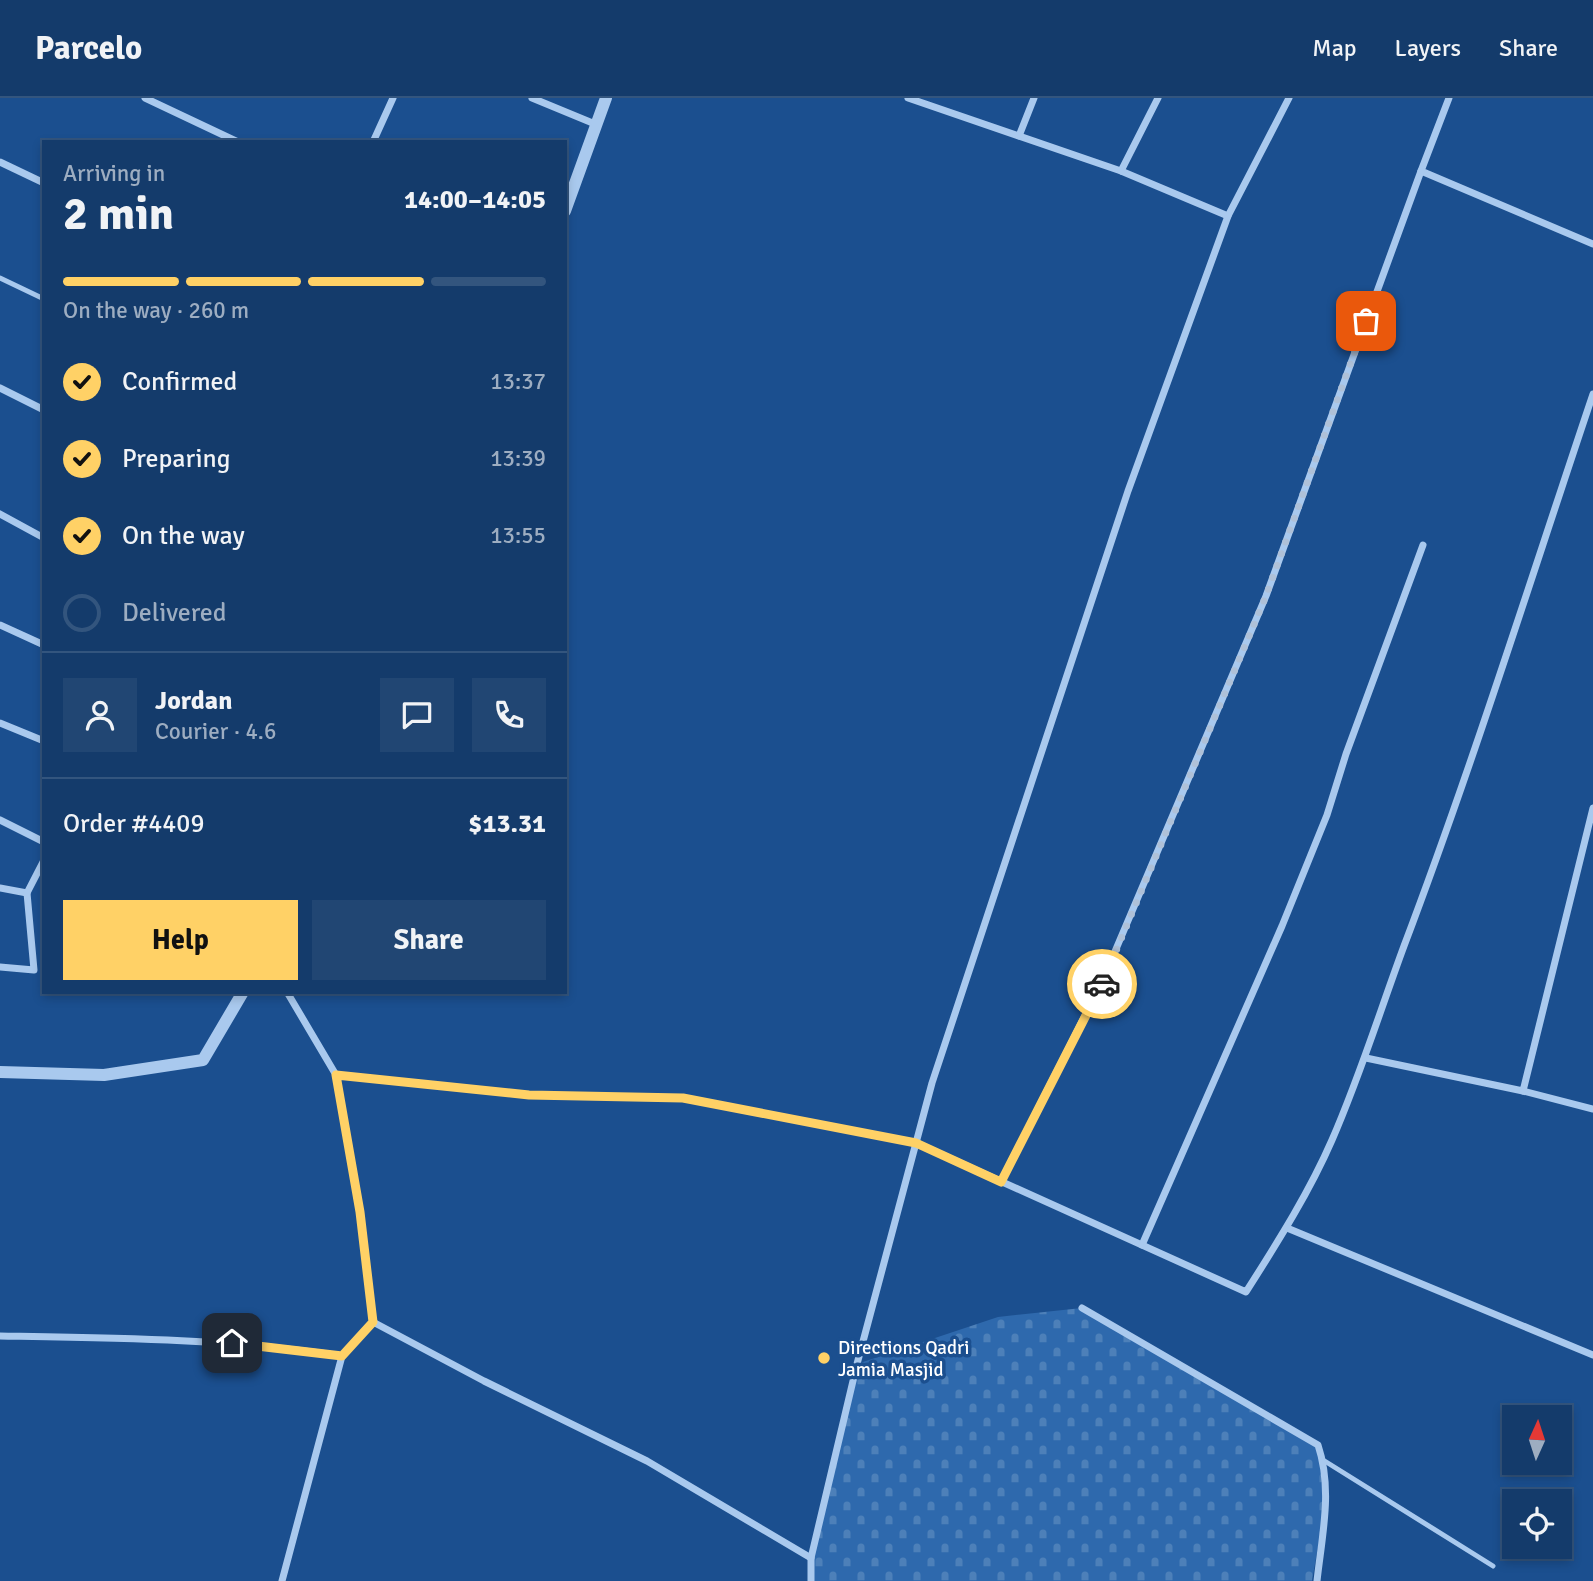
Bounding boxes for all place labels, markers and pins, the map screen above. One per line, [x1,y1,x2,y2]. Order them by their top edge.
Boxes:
pin [1336,291,1396,351]
pin [202,1313,262,1373]
place label: Directions Qadri Jamia Masjid [838,1336,969,1382]
marker: Directions Qadri Jamia Masjid [816,1350,832,1366]

